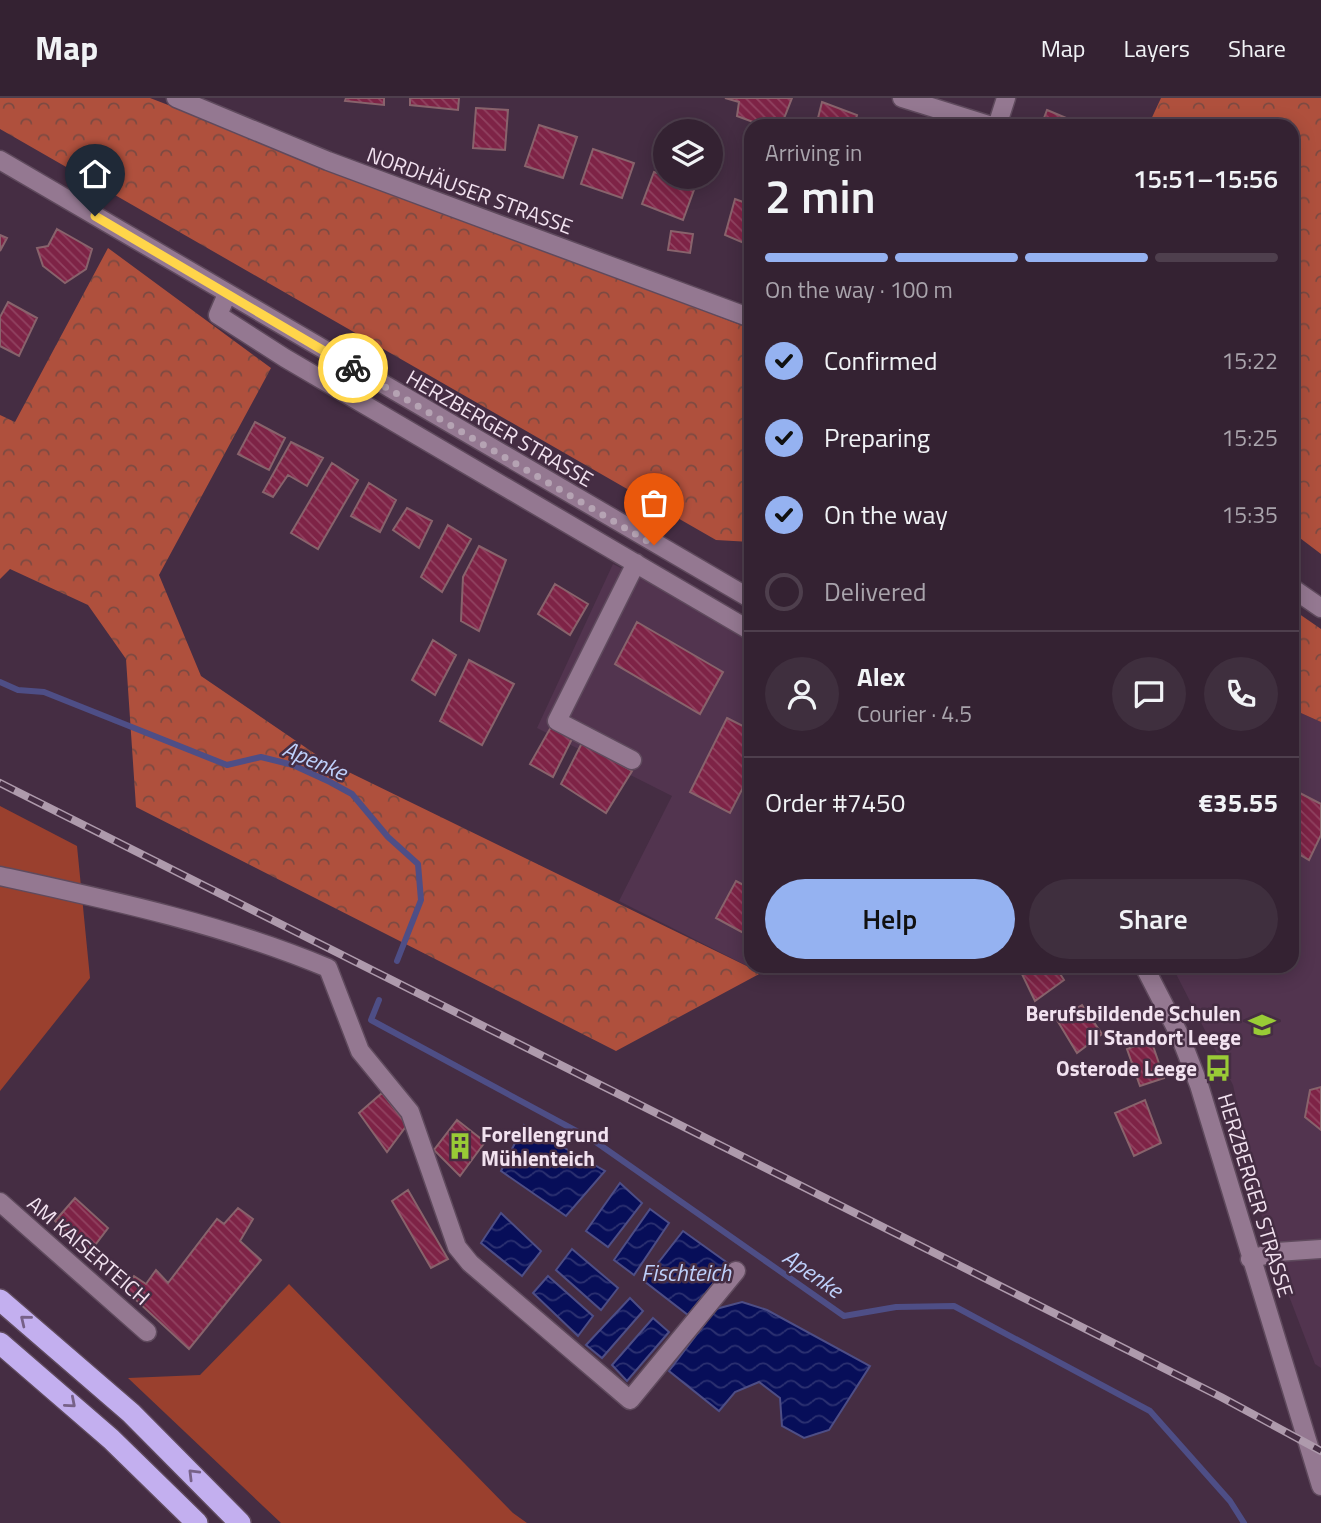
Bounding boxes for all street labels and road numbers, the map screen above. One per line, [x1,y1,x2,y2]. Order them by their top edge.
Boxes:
street label: NORDHÄUSER STRASSE [363,138,577,242]
street label: HERZBERGER STRASSE [400,361,600,495]
street label: HERZBERGER STRASSE [1210,1089,1302,1301]
street label: AM KAISERTEICH [21,1188,157,1312]

